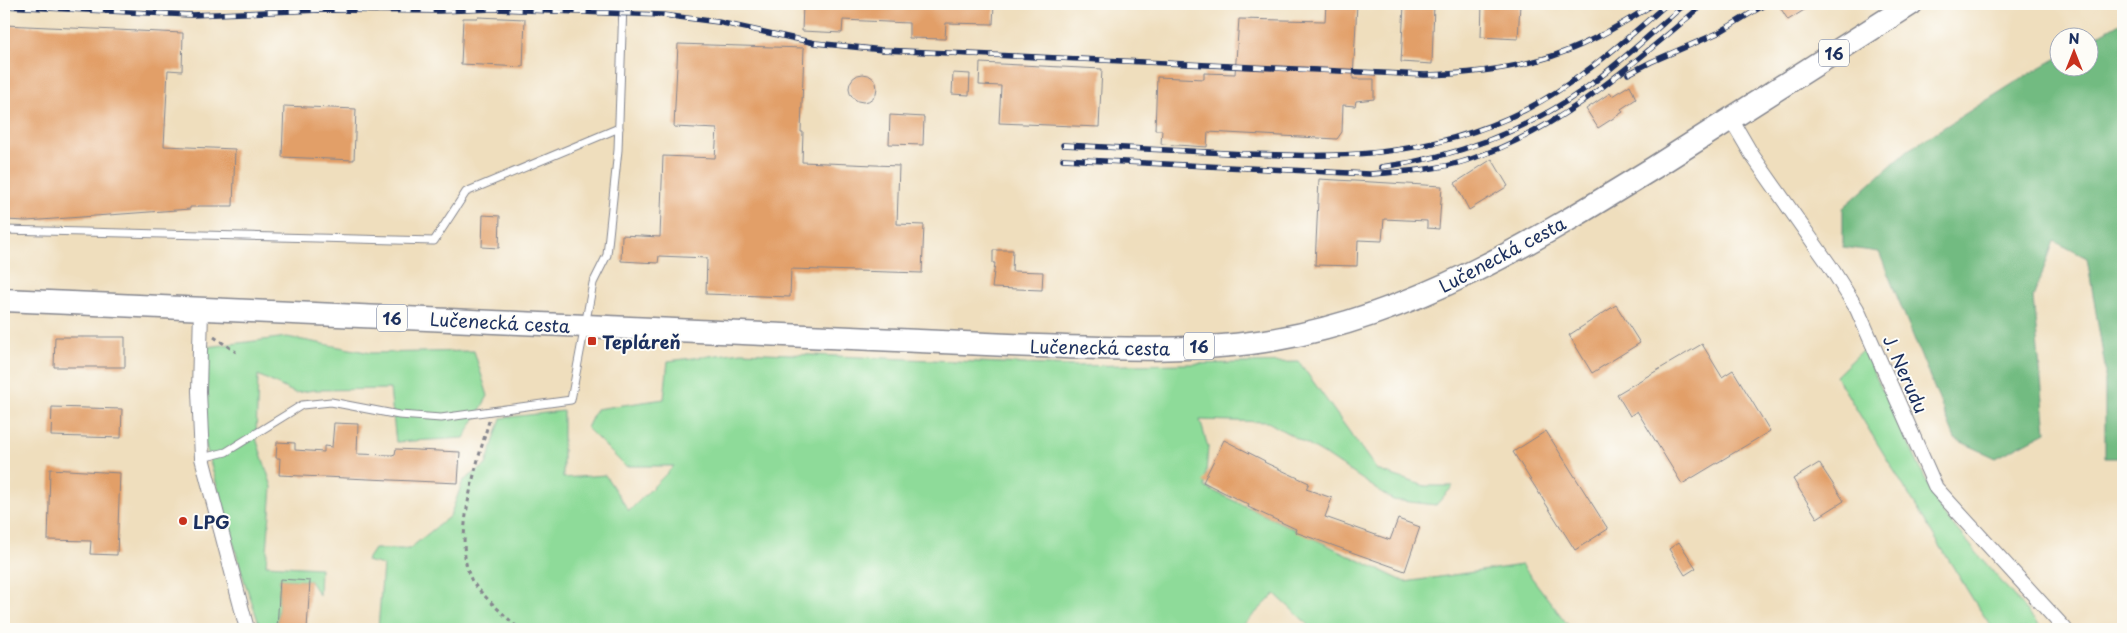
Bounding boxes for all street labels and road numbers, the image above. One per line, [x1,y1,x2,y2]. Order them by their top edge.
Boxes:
road number: 16 [1819,40,1849,66]
street label: Lučenecká cesta [1434,209,1571,299]
road number: 16 [377,304,407,332]
street label: Lučenecká cesta [429,305,572,339]
street label: J. Nerudu [1877,331,1935,417]
street label: Lučenecká cesta [1030,332,1171,362]
road number: 16 [1184,332,1214,360]

